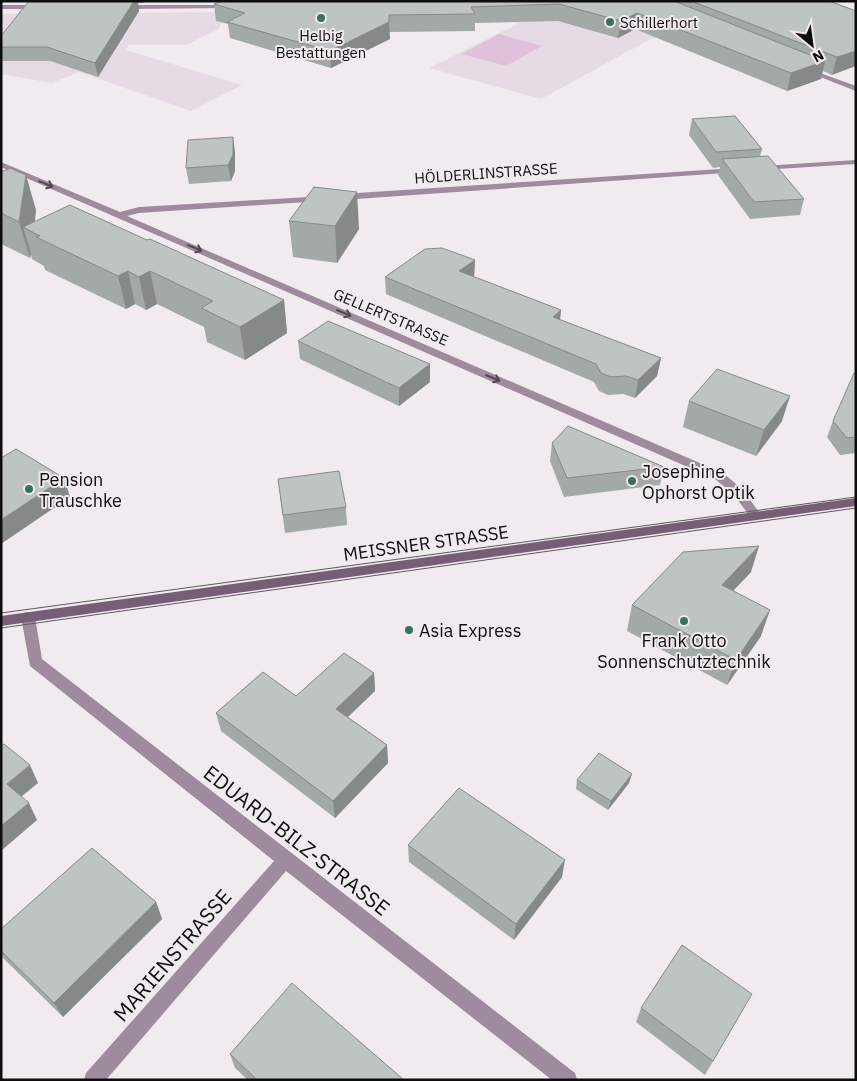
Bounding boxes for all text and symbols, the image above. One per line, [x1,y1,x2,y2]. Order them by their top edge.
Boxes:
marker: Helbig Bestattungen [315,12,327,24]
place label: Schillerhort [620,13,698,32]
marker: Schillerhort [604,16,616,28]
north arrow [787,20,837,70]
place label: Helbig Bestattungen [276,26,366,62]
text: N [810,46,827,67]
street label: HÖLDERLINSTRASSE [414,159,558,187]
one-way arrow [38,179,53,189]
one-way arrow [187,244,202,254]
street label: GELLERTSTRASSE [331,284,451,350]
one-way arrow [336,308,351,318]
one-way arrow [485,373,500,383]
place label: Josephine Ophorst Optik [642,460,755,504]
place label: Pension Trauschke [39,468,122,512]
marker: Josephine Ophorst Optik [626,475,638,487]
marker: Pension Trauschke [23,483,35,495]
street label: MEISSNER STRASSE [342,520,510,566]
marker: Frank Otto Sonnenschutztechnik [678,615,690,627]
place label: Asia Express [419,619,522,642]
marker: Asia Express [403,624,415,636]
place label: Frank Otto Sonnenschutztechnik [597,629,771,673]
street label: EDUARD-BILZ-STRASSE [198,758,396,922]
street label: MARIENSTRASSE [107,883,237,1027]

